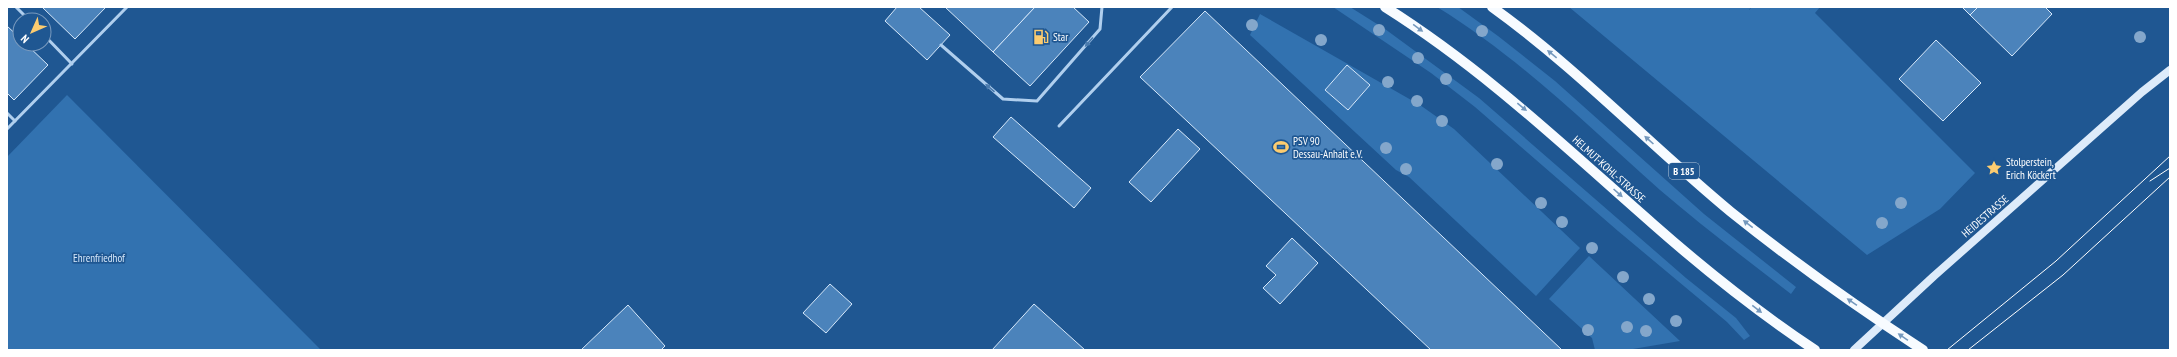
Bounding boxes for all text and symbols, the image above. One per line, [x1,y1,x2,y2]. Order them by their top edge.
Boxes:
north arrow [12,12,52,52]
one-way arrow [1413,24,1423,32]
fuel station icon: Star [1032,28,1050,46]
place label: Star [1053,30,1068,44]
text: N [18,32,32,46]
one-way arrow [1084,37,1094,47]
one-way arrow [1546,49,1557,58]
one-way arrow [985,83,995,93]
one-way arrow [1516,102,1527,111]
street label: HELMUT-KOHL-STRASSE [1570,133,1648,206]
place label: PSV 90 Dessau-Anhalt e.V. [1293,134,1363,161]
one-way arrow [1644,135,1654,144]
sports icon: PSV 90 Dessau-Anhalt e.V. [1272,138,1290,156]
place label: Stolperstein, Erich Köckert [2006,155,2056,182]
place icon: Stolperstein, Erich Köckert [1985,159,2003,177]
road number: B 185 [1669,163,1699,179]
one-way arrow [1613,189,1624,198]
street label: HEIDESTRASSE [1959,192,2012,240]
one-way arrow [1742,220,1753,229]
park label: Ehrenfriedhof [73,251,126,265]
one-way arrow [1847,298,1857,306]
one-way arrow [1752,305,1763,313]
one-way arrow [1897,333,1909,340]

